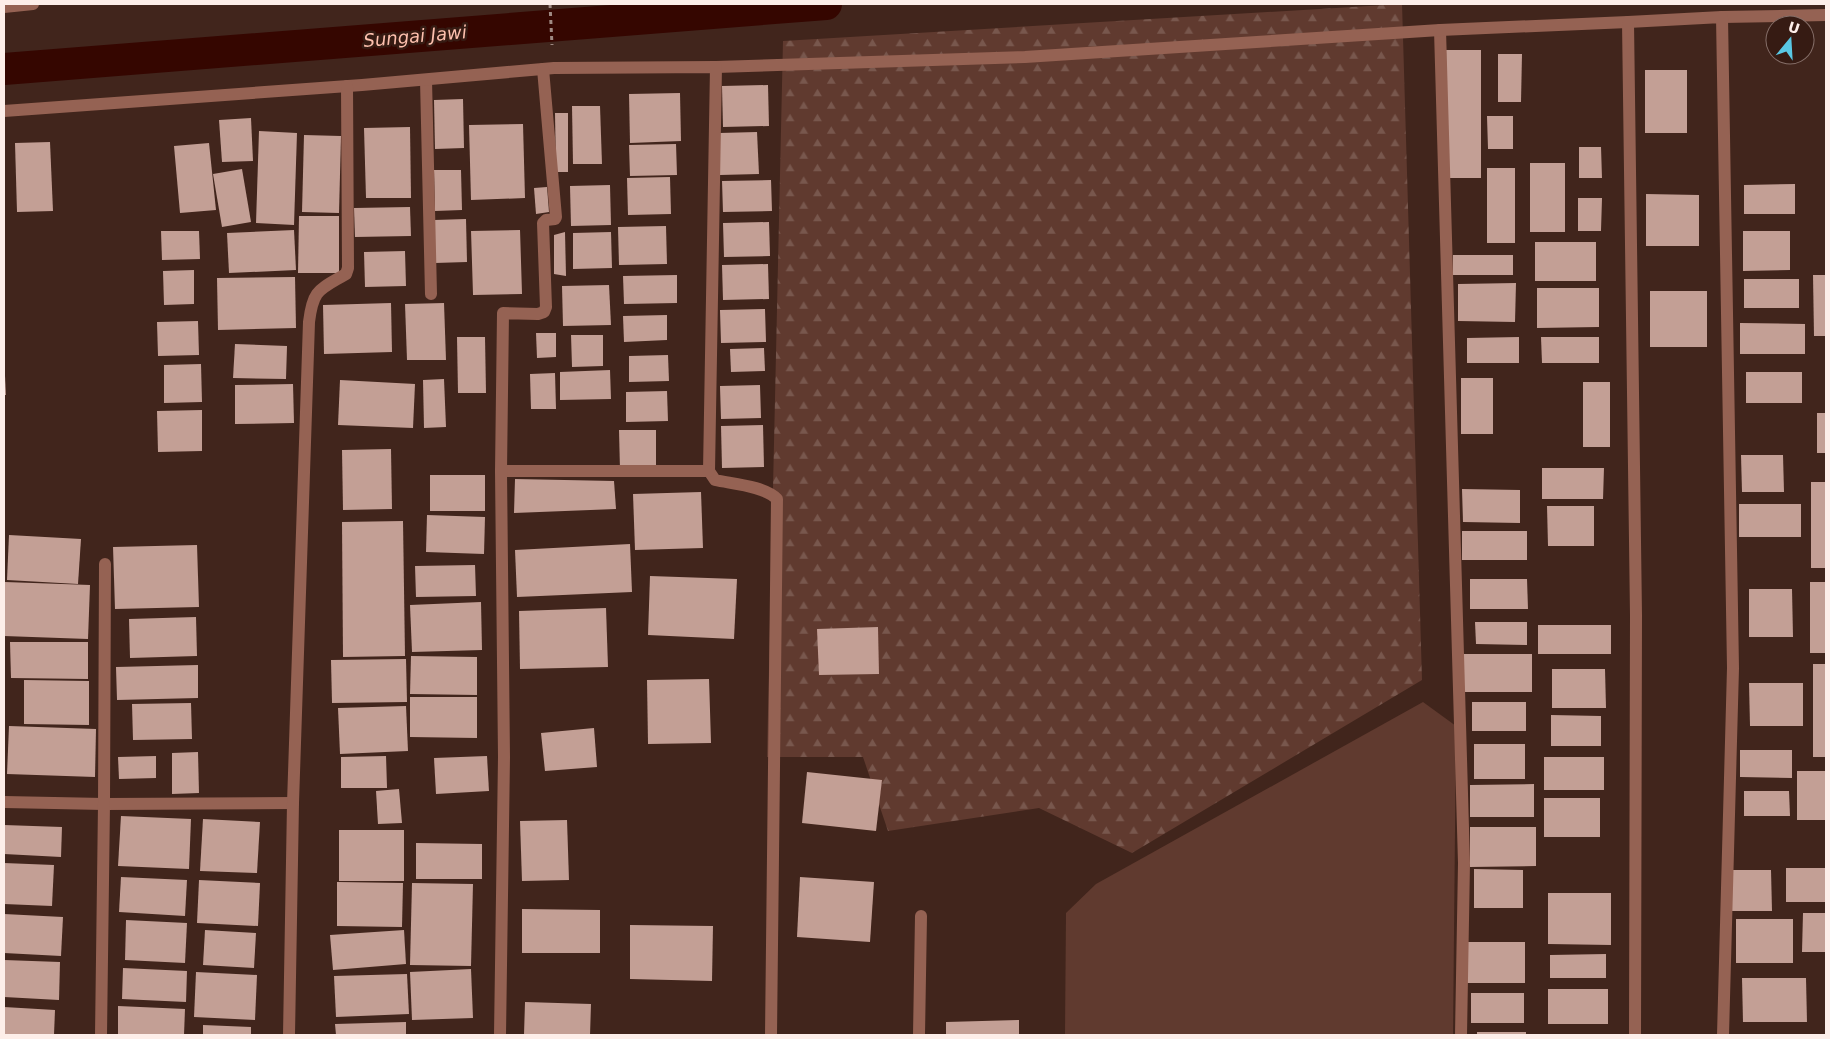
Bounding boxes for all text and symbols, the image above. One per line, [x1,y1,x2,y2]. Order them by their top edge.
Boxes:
north arrow [1765,15,1815,65]
text: U [1786,18,1802,37]
water label: Sungai Jawi [363,21,467,51]

